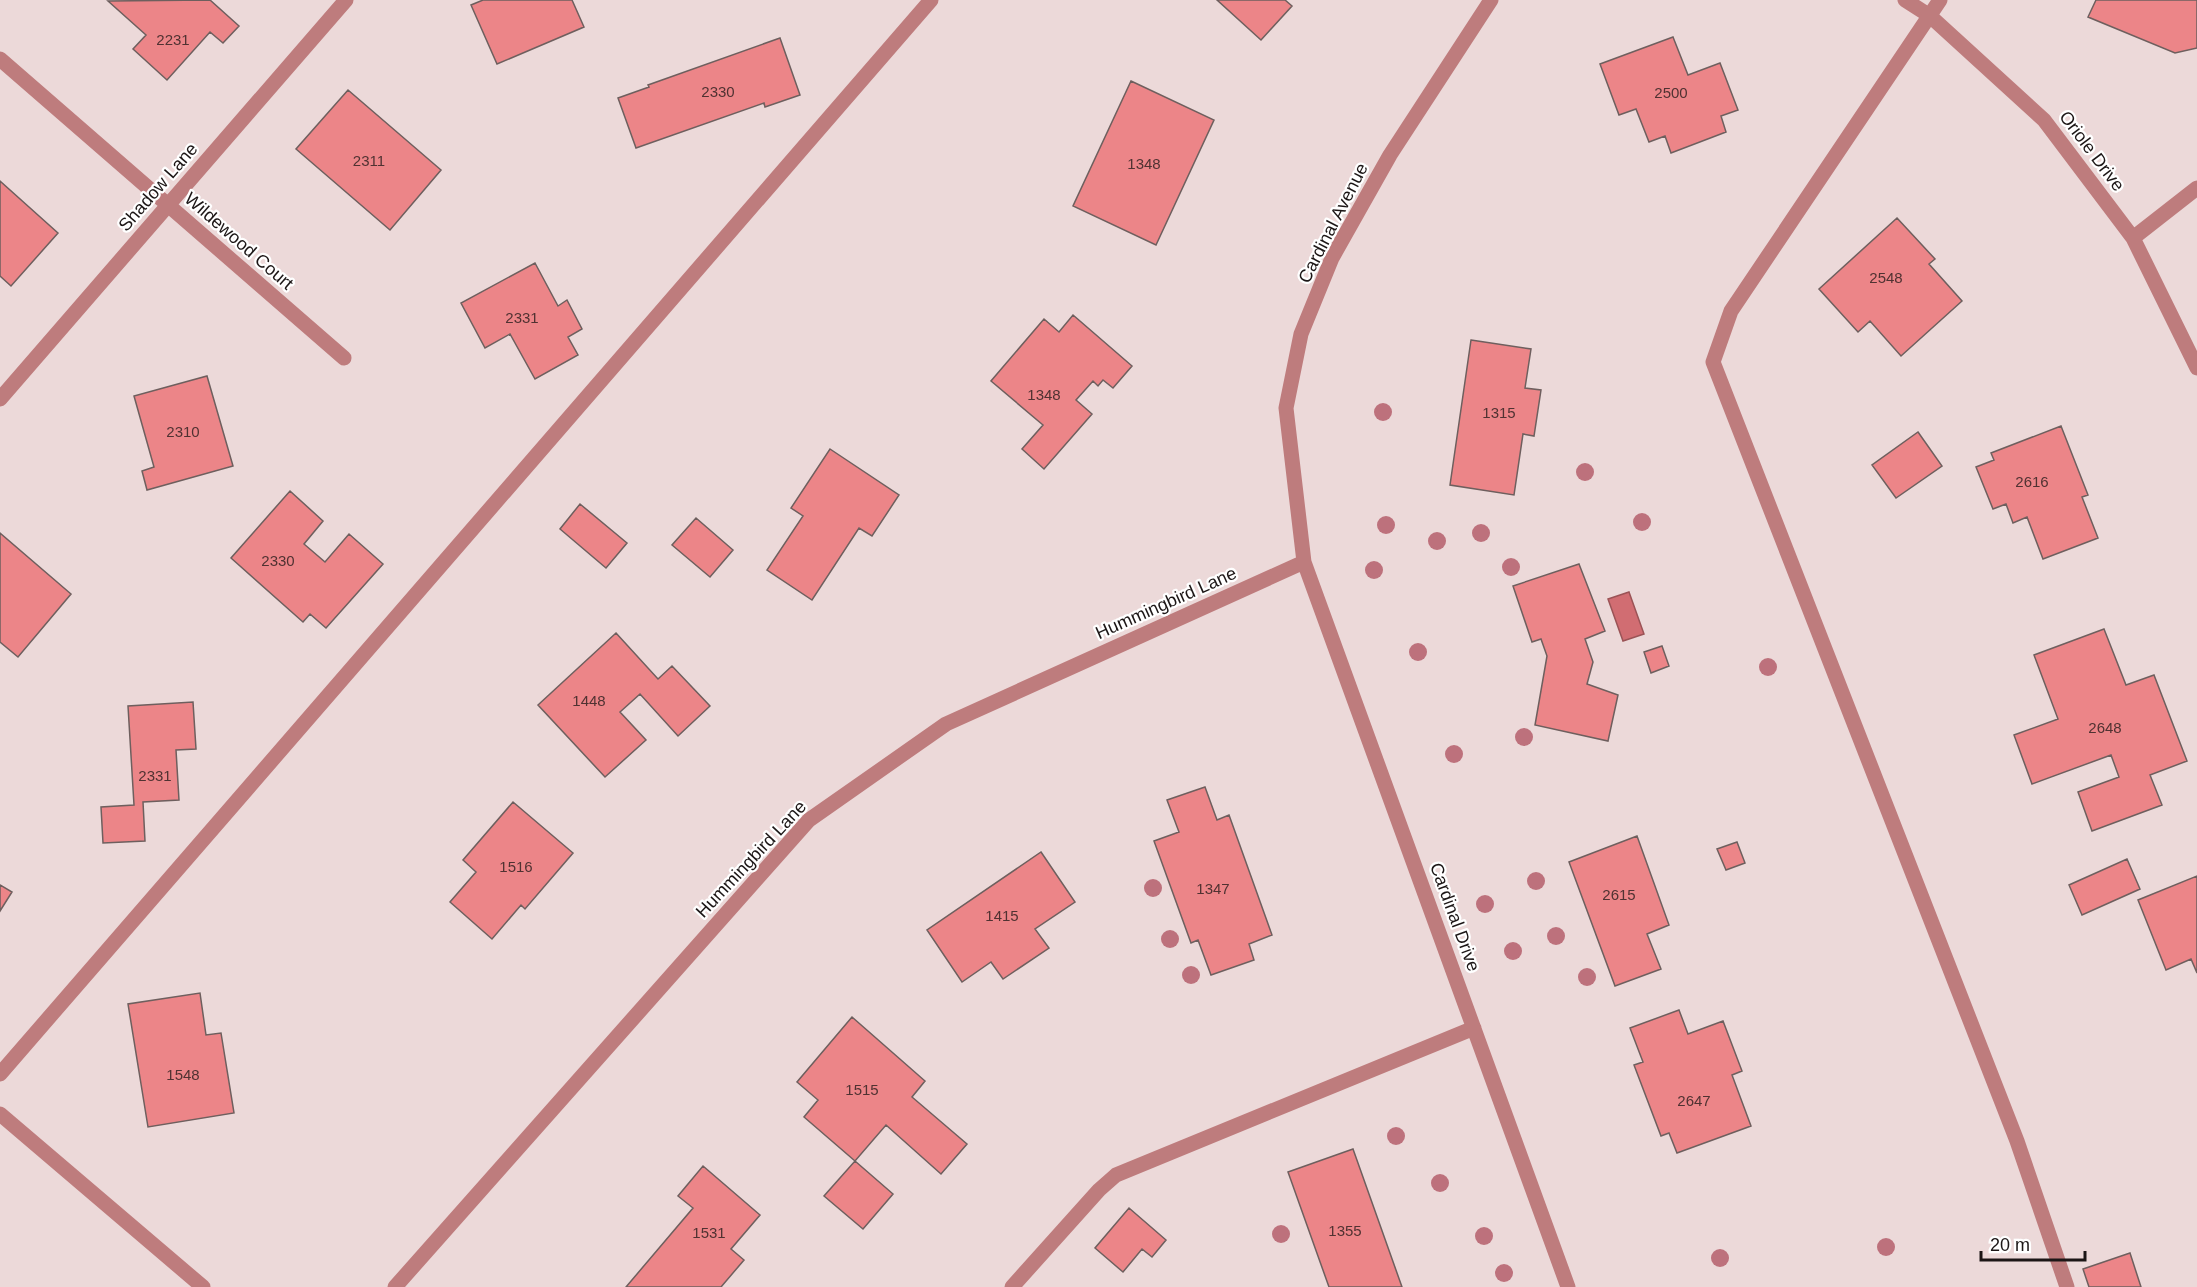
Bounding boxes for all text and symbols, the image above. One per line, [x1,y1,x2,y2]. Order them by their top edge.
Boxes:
house number: 2231 [156,31,190,48]
house number: 2330 [701,83,735,100]
house number: 2500 [1654,84,1688,101]
street label: Oriole Drive [2055,107,2129,195]
street label: Shadow Lane [114,139,202,235]
house number: 2311 [353,152,385,169]
house number: 1348 [1127,155,1161,172]
street label: Cardinal Avenue [1294,160,1372,286]
street label: Wildewood Court [181,188,297,294]
house number: 2548 [1869,269,1903,286]
house number: 2331 [505,309,539,326]
house number: 1348 [1027,386,1061,403]
house number: 1315 [1482,404,1516,421]
house number: 2310 [166,423,200,440]
house number: 2616 [2015,473,2049,490]
house number: 2330 [261,552,295,569]
street label: Hummingbird Lane [1092,563,1240,643]
house number: 1448 [572,692,606,709]
house number: 2648 [2088,719,2122,736]
house number: 2331 [138,767,172,784]
street label: Hummingbird Lane [692,797,810,921]
house number: 1516 [499,858,533,875]
street label: Cardinal Drive [1426,860,1484,974]
house number: 1347 [1196,880,1230,897]
house number: 2615 [1602,886,1636,903]
house number: 1415 [985,907,1019,924]
house number: 1548 [166,1066,200,1083]
house number: 1515 [845,1081,879,1098]
house number: 2647 [1677,1092,1711,1109]
house number: 1355 [1328,1222,1362,1239]
house number: 1531 [692,1224,726,1241]
scale bar [1981,1224,2084,1262]
text: 20 m [1990,1235,2030,1255]

